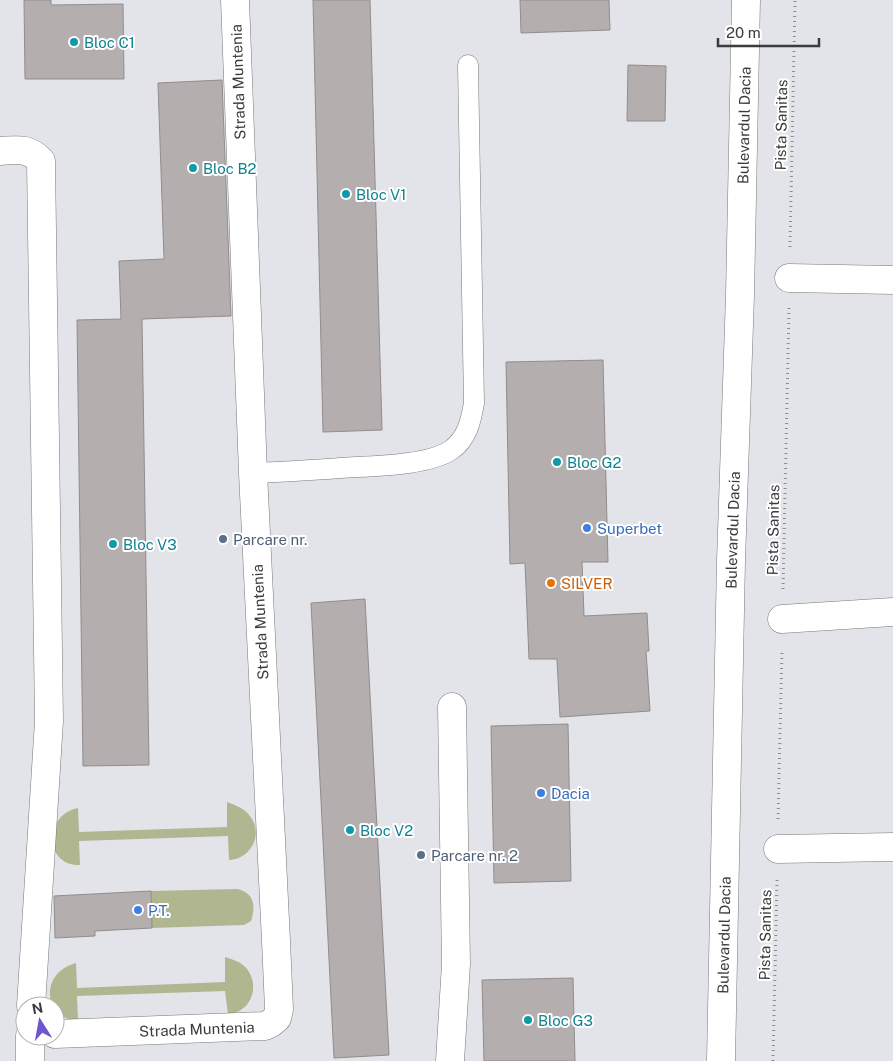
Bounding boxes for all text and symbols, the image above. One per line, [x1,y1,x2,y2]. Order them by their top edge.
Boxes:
scale bar [718,15,819,47]
street label: Strada Muntenia [227,24,249,140]
text: 20 m [726,24,761,41]
place label: Bloc C1 [84,34,135,51]
marker: Bloc C1 [68,36,80,48]
street label: Bulevardul Dacia [734,66,753,184]
street label: Pista Sanitas [772,80,790,170]
place label: Bloc B2 [203,160,256,177]
marker: Bloc B2 [187,162,199,174]
place label: Bloc V1 [356,186,406,203]
marker: Bloc V1 [340,188,352,200]
place label: Bloc G2 [567,454,621,471]
marker: Bloc G2 [551,456,563,468]
street label: Bulevardul Dacia [722,471,743,589]
street label: Pista Sanitas [764,485,782,575]
place label: Superbet [597,520,662,537]
marker: Superbet [581,522,593,534]
place label: Parcare nr. [233,531,307,548]
marker: Parcare nr. [217,533,229,545]
place label: Bloc V3 [123,536,177,553]
marker: Bloc V3 [107,538,119,550]
street label: Strada Muntenia [248,564,272,680]
place label: SILVER [561,575,613,592]
marker: SILVER [545,577,557,589]
place label: Dacia [551,785,590,802]
marker: Dacia [535,787,547,799]
place label: Bloc V2 [360,822,413,839]
marker: Bloc V2 [344,824,356,836]
place label: Parcare nr. 2 [431,847,518,864]
marker: Parcare nr. 2 [415,849,427,861]
street label: Bulevardul Dacia [714,876,733,994]
street label: Pista Sanitas [756,890,774,980]
place label: P.T. [148,902,170,919]
marker: P.T. [132,904,144,916]
north arrow [15,996,65,1046]
text: N [31,999,44,1017]
place label: Bloc G3 [538,1012,593,1029]
marker: Bloc G3 [522,1014,534,1026]
street label: Strada Muntenia [139,1018,255,1039]

